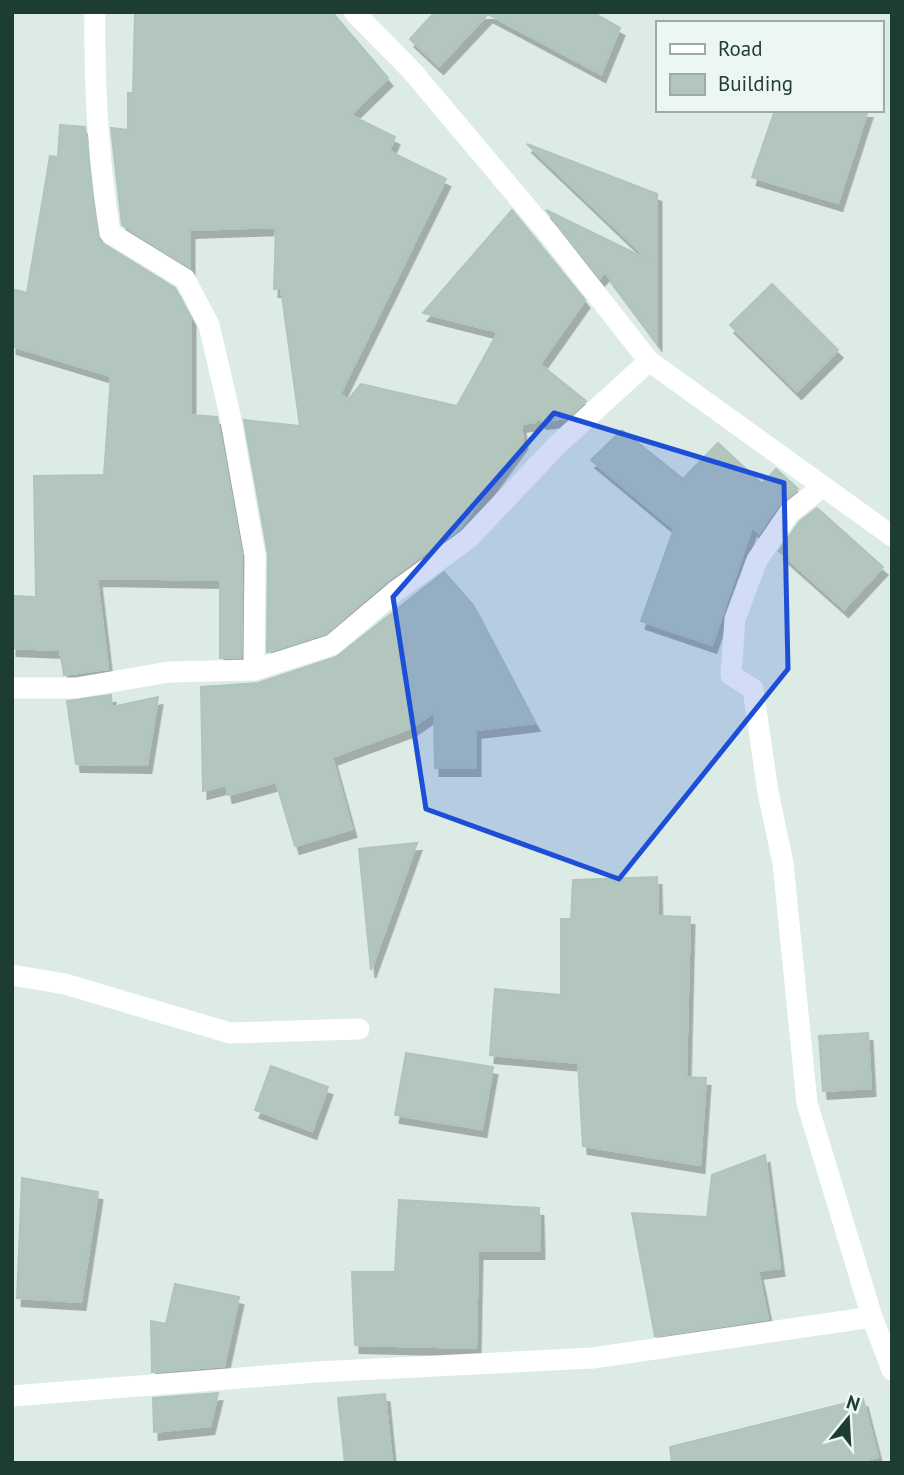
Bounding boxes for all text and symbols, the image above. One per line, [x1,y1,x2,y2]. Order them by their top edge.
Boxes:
legend [656,21,883,112]
text: Road [718,35,762,62]
text: Building [718,70,793,97]
north arrow [813,1384,883,1454]
text: N [844,1389,863,1416]

